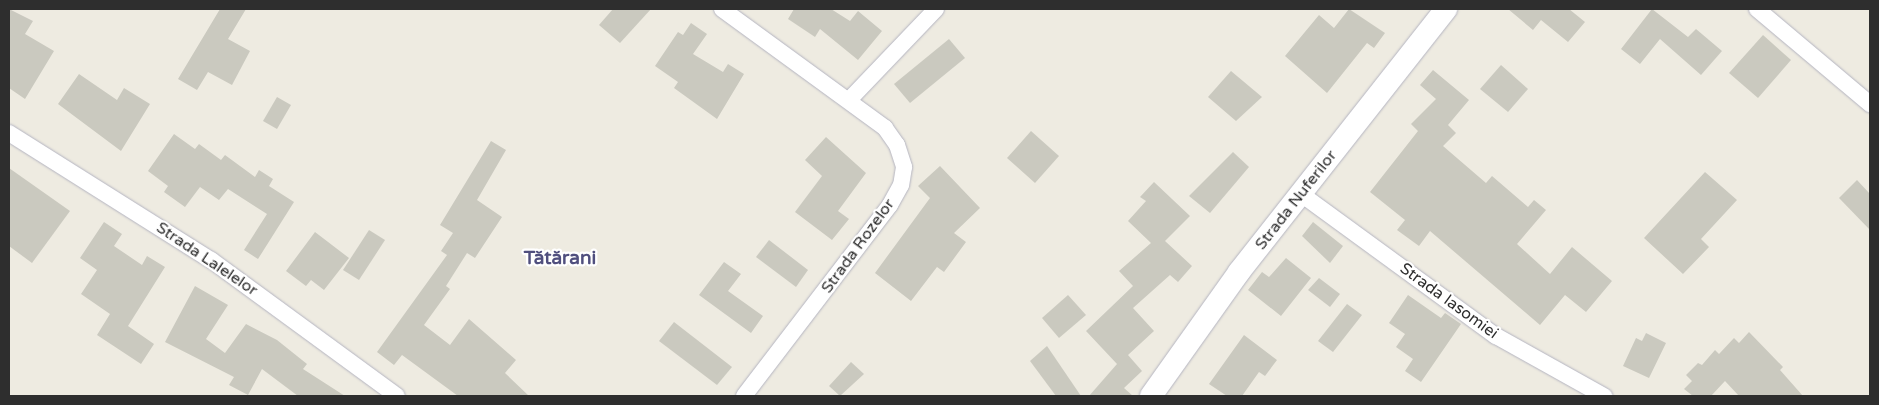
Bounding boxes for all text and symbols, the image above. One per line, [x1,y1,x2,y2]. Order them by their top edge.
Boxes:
street label: Strada Nuferilor [1251,146,1341,254]
street label: Strada Rozelor [817,195,899,297]
street label: Strada Lalelelor [153,218,261,300]
district label: Tătărani [524,248,596,270]
street label: Strada Iasomiei [1396,259,1502,343]

